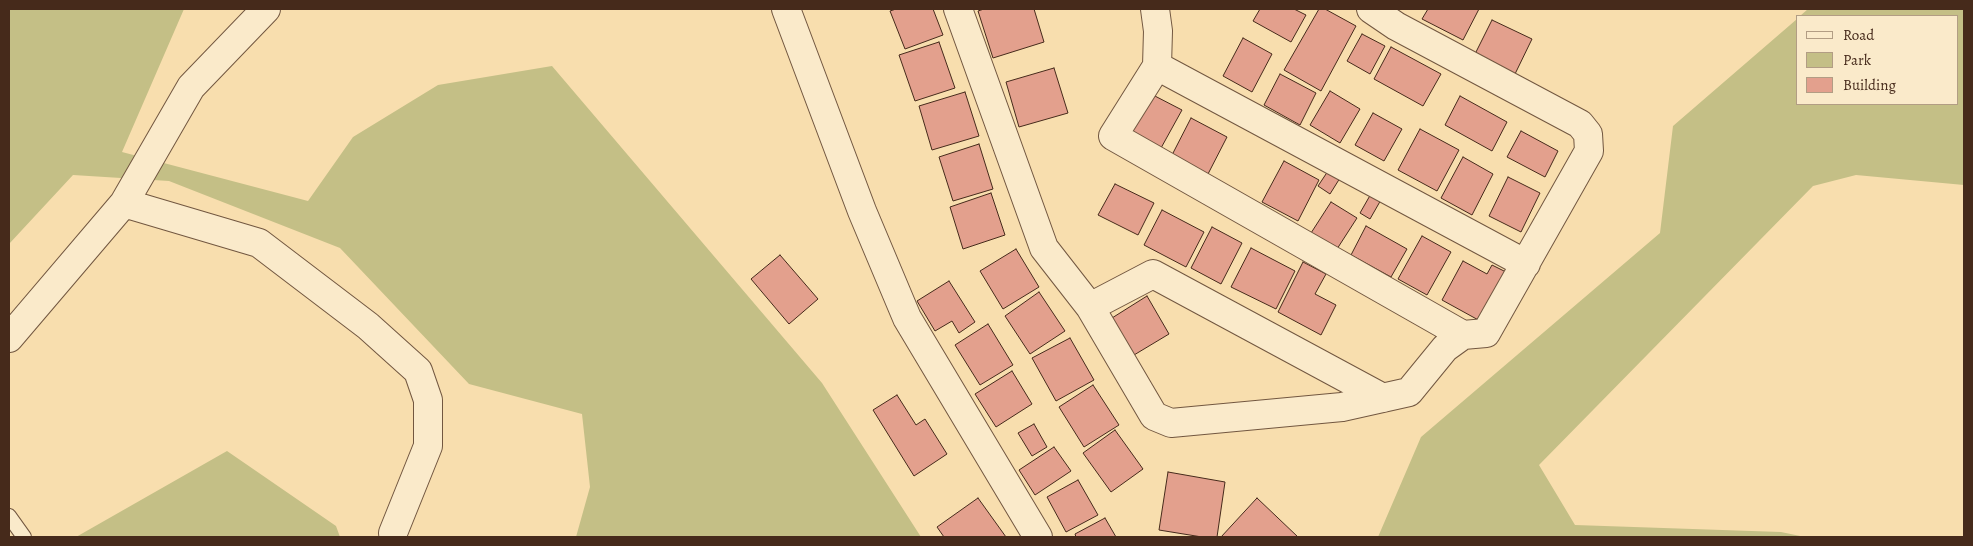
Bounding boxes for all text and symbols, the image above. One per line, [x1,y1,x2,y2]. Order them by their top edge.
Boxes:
legend [1796,15,1958,105]
text: Road [1843,25,1874,45]
text: Park [1843,50,1871,70]
text: Building [1843,75,1896,95]

